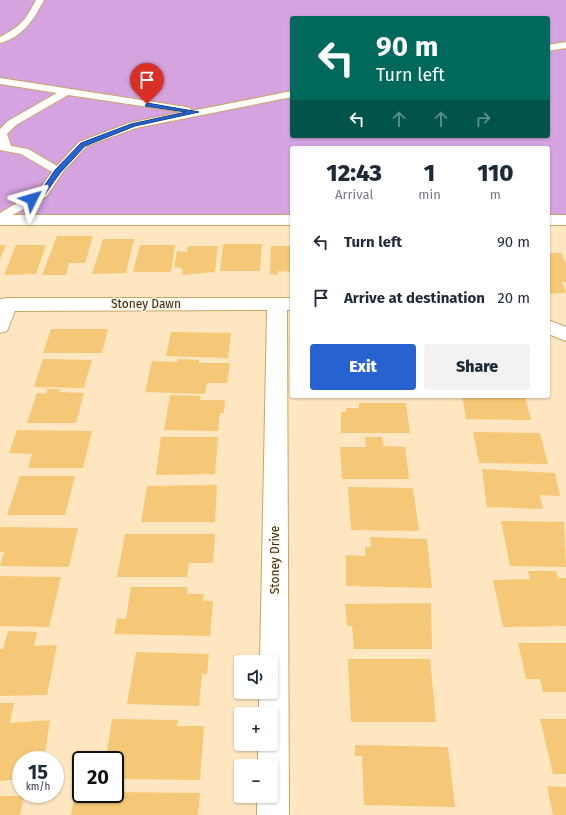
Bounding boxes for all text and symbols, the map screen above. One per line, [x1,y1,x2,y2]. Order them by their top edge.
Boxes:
text: 90 m [376,30,438,63]
icon: left [310,32,362,84]
pin [130,63,164,104]
text: Turn left [376,64,445,86]
icon: arrive [136,69,158,91]
icon: left [346,108,368,130]
icon: ahead [388,108,410,130]
icon: ahead [430,108,452,130]
icon: right [472,108,494,130]
text: 12:43 [326,159,382,187]
text: 1 [424,159,435,187]
text: 110 [477,159,514,187]
position arrow [11,178,53,220]
text: Arrival [335,187,373,202]
text: min [418,187,441,202]
text: m [490,187,501,202]
icon: left [310,231,332,253]
text: Turn left [344,233,402,251]
text: 90 m [497,233,530,251]
icon: arrive [310,287,332,309]
text: Arrive at destination [344,289,485,307]
text: 20 m [497,289,530,307]
street label: Stoney Dawn [111,297,181,311]
button: Exit [310,344,416,390]
button: Share [424,344,530,390]
street label: Stoney Drive [268,526,282,594]
map controls [234,655,278,803]
button: sound [234,655,278,699]
button: + [234,707,278,751]
speed limit sign: 20 [72,751,124,803]
button: − [234,759,278,803]
text: 15 [28,760,48,784]
text: km/h [26,781,50,793]

